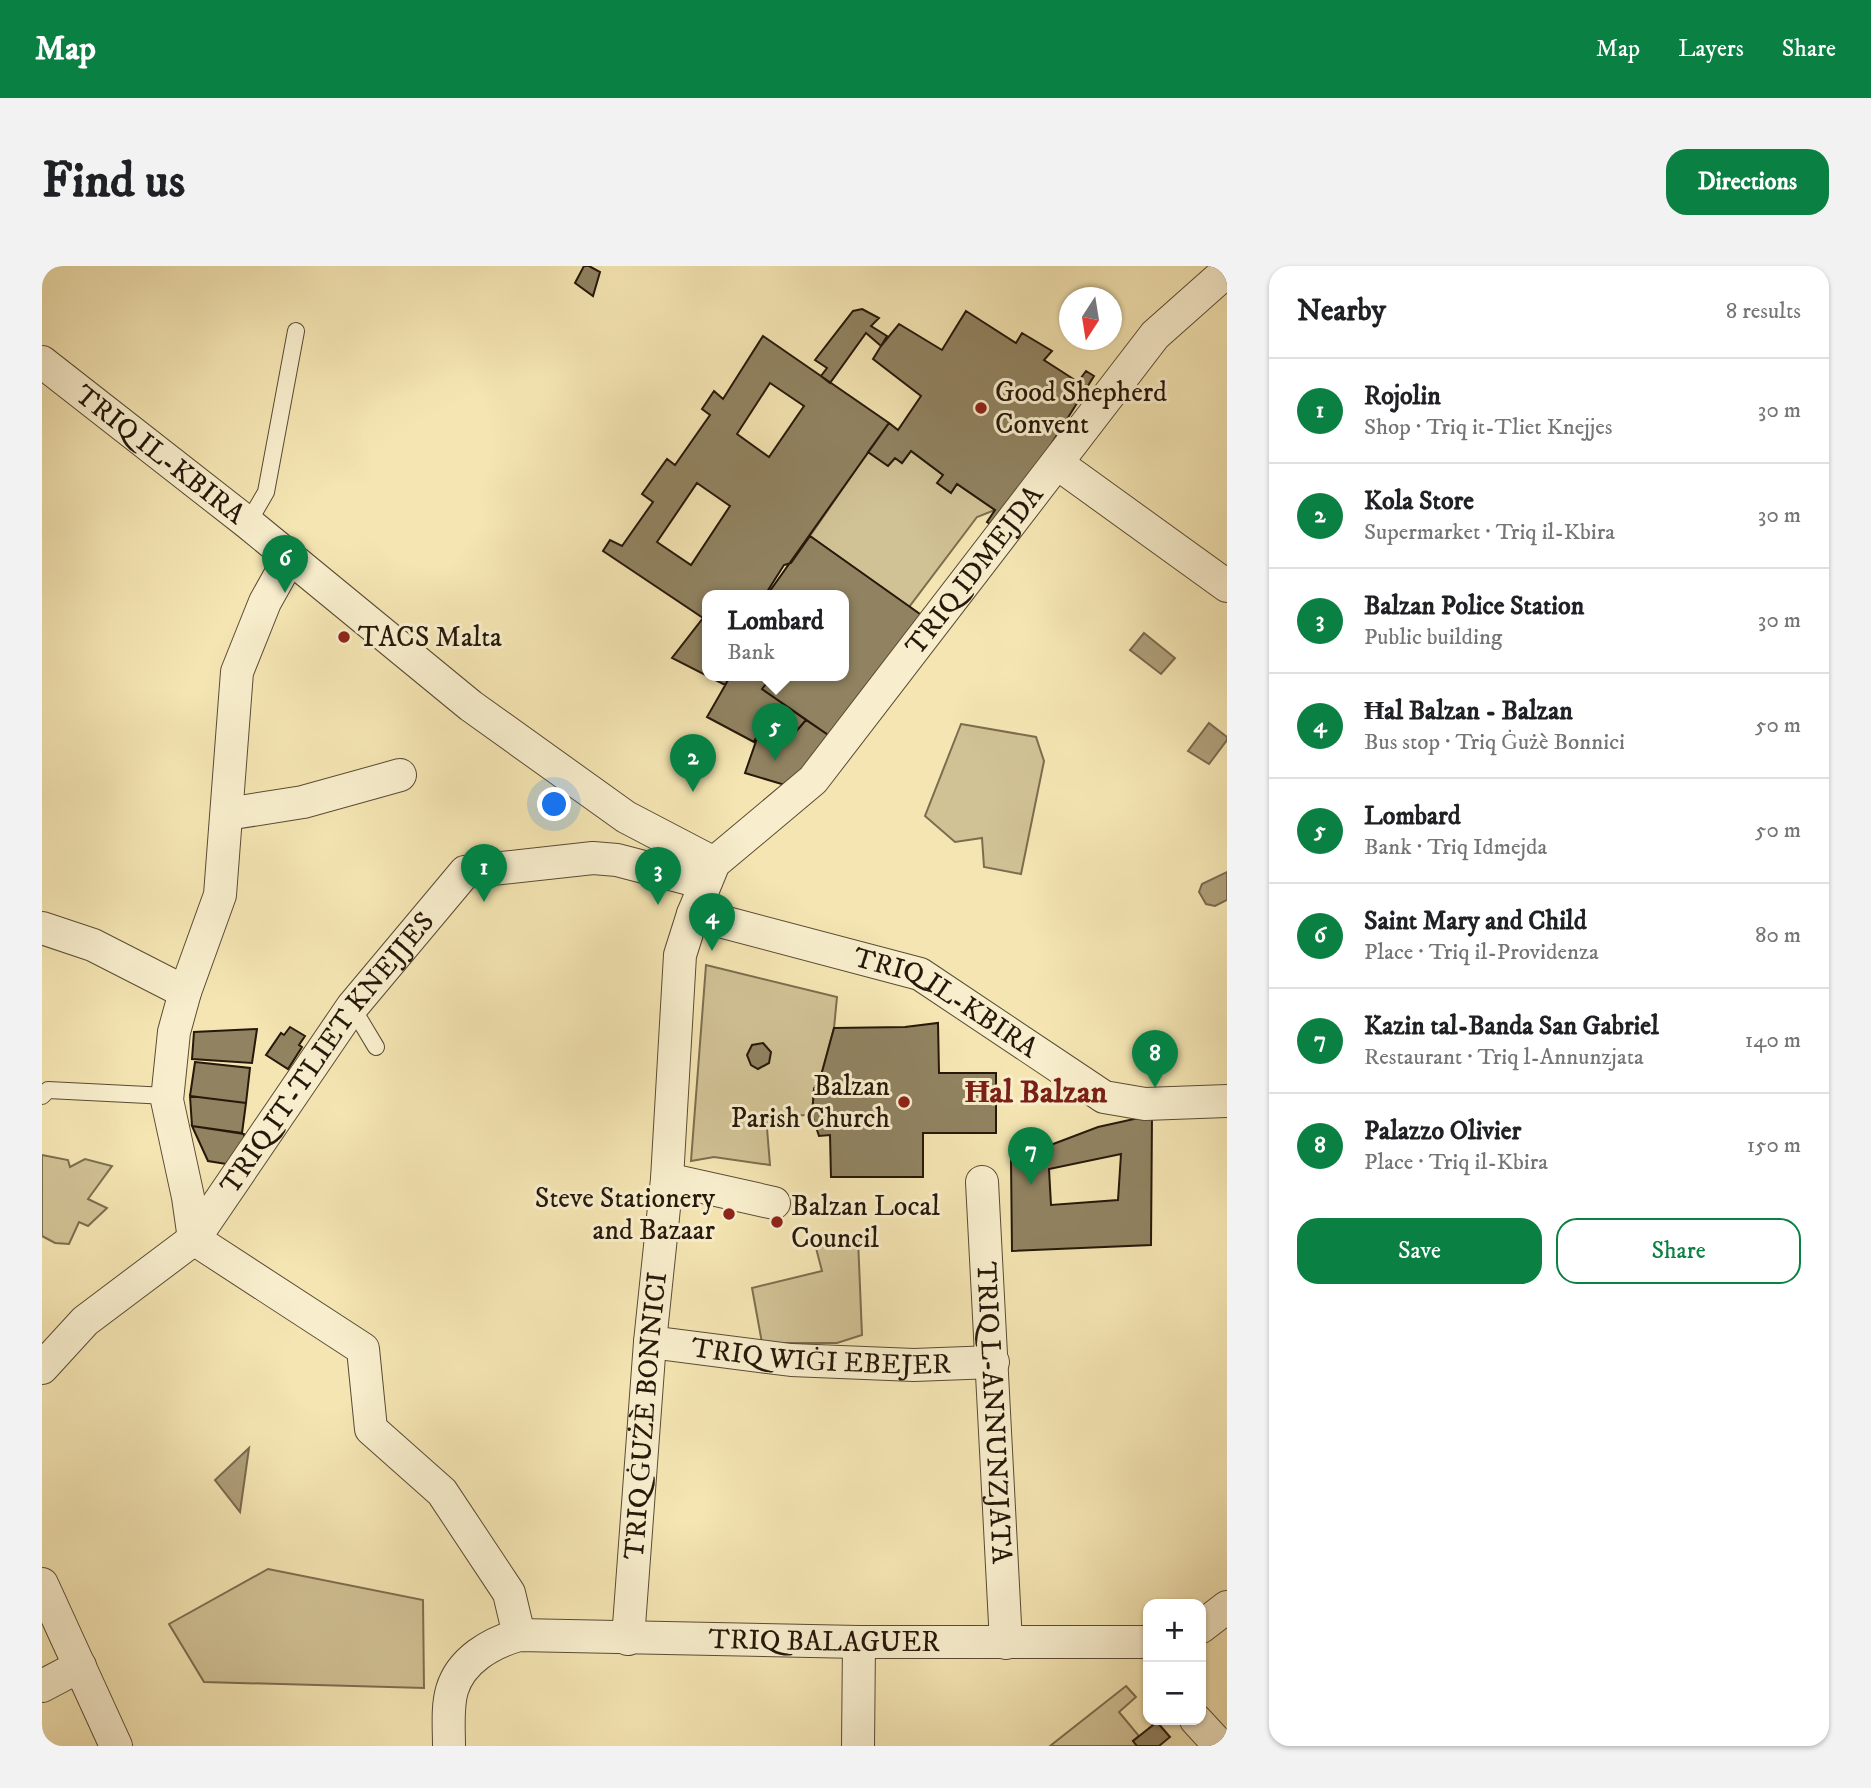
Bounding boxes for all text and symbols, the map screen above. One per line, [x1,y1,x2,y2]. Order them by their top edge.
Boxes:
text: Map [35,29,96,70]
text: Map [1596,34,1640,64]
text: Layers [1678,34,1744,64]
text: Share [1782,34,1836,64]
button: Directions [1666,149,1829,215]
text: Find us [42,151,185,213]
north arrow [1059,287,1122,350]
text: Nearby [1297,293,1386,330]
text: 8 results [1726,297,1801,326]
place label: Good Shepherd Convent [995,375,1167,442]
street label: TRIQ IL-KBIRA [68,377,253,532]
text: Rojolin [1364,380,1441,413]
text: 1 [1316,396,1324,425]
text: 30 m [1758,396,1801,425]
marker: Good Shepherd Convent [973,400,989,416]
text: Shop · Triq it-Tliet Knejjes [1364,413,1613,442]
street label: TRIQ IDMEJDA [898,477,1051,662]
text: Kola Store [1364,485,1474,518]
text: 2 [1314,501,1326,530]
text: 30 m [1758,501,1801,530]
text: Supermarket · Triq il-Kbira [1364,518,1615,547]
pin: 6 [262,535,308,593]
popup [702,590,849,681]
text: Balzan Police Station [1364,590,1584,623]
text: Lombard [727,605,824,638]
text: 3 [1316,606,1324,635]
text: 30 m [1758,606,1801,635]
place label: TACS Malta [358,620,502,655]
text: Public building [1364,623,1502,652]
marker: TACS Malta [336,629,352,645]
text: Bank [727,638,775,667]
text: Ħal Balzan - Balzan [1364,695,1573,728]
pin: 5 [752,703,798,761]
text: 4 [1313,711,1327,740]
text: 50 m [1755,711,1801,740]
text: Bus stop · Triq Ġużè Bonnici [1364,728,1625,757]
pin: 2 [670,734,716,792]
your location [537,787,571,821]
text: Lombard [1364,800,1461,833]
text: 5 [1314,816,1326,845]
text: 50 m [1755,816,1801,845]
text: Bank · Triq Idmejda [1364,833,1547,862]
pin: 1 [461,844,507,902]
pin: 3 [635,847,681,905]
pin: 4 [689,893,735,951]
street label: TRIQ IT-TLIET KNEJJES [212,905,442,1201]
text: Saint Mary and Child [1364,905,1587,938]
text: 6 [1314,921,1326,950]
text: 80 m [1755,921,1801,950]
text: Place · Triq il-Providenza [1364,938,1599,967]
street label: TRIQ IL-KBIRA [850,940,1046,1066]
text: Kazin tal-Banda San Gabriel [1364,1010,1659,1043]
text: 7 [1314,1026,1326,1055]
text: 140 m [1745,1026,1801,1055]
pin: 8 [1132,1030,1178,1088]
text: Restaurant · Triq l-Annunzjata [1364,1043,1644,1072]
place label: Balzan Parish Church [730,1069,890,1136]
district label: Ħal Balzan [965,1073,1108,1113]
marker: Balzan Parish Church [896,1094,912,1110]
text: Palazzo Olivier [1364,1115,1521,1148]
pin: 7 [1008,1127,1054,1185]
text: 8 [1314,1131,1326,1160]
text: 150 m [1747,1131,1801,1160]
text: Place · Triq il-Kbira [1364,1148,1548,1177]
place label: Steve Stationery and Bazaar [535,1181,716,1248]
place label: Balzan Local Council [791,1189,940,1256]
marker: Steve Stationery and Bazaar [721,1206,737,1222]
marker: Balzan Local Council [769,1214,785,1230]
button: Save [1297,1218,1542,1284]
button: Share [1556,1218,1801,1284]
street label: TRIQ L-ANNUNZJATA [969,1261,1019,1566]
street label: TRIQ ĠUŻÈ BONNICI [616,1270,675,1561]
street label: TRIQ WIĠI EBEJER [689,1330,952,1383]
map controls [1143,1599,1206,1725]
button: + [1143,1599,1206,1662]
street label: TRIQ BALAGUER [708,1621,940,1660]
button: − [1143,1662,1206,1725]

